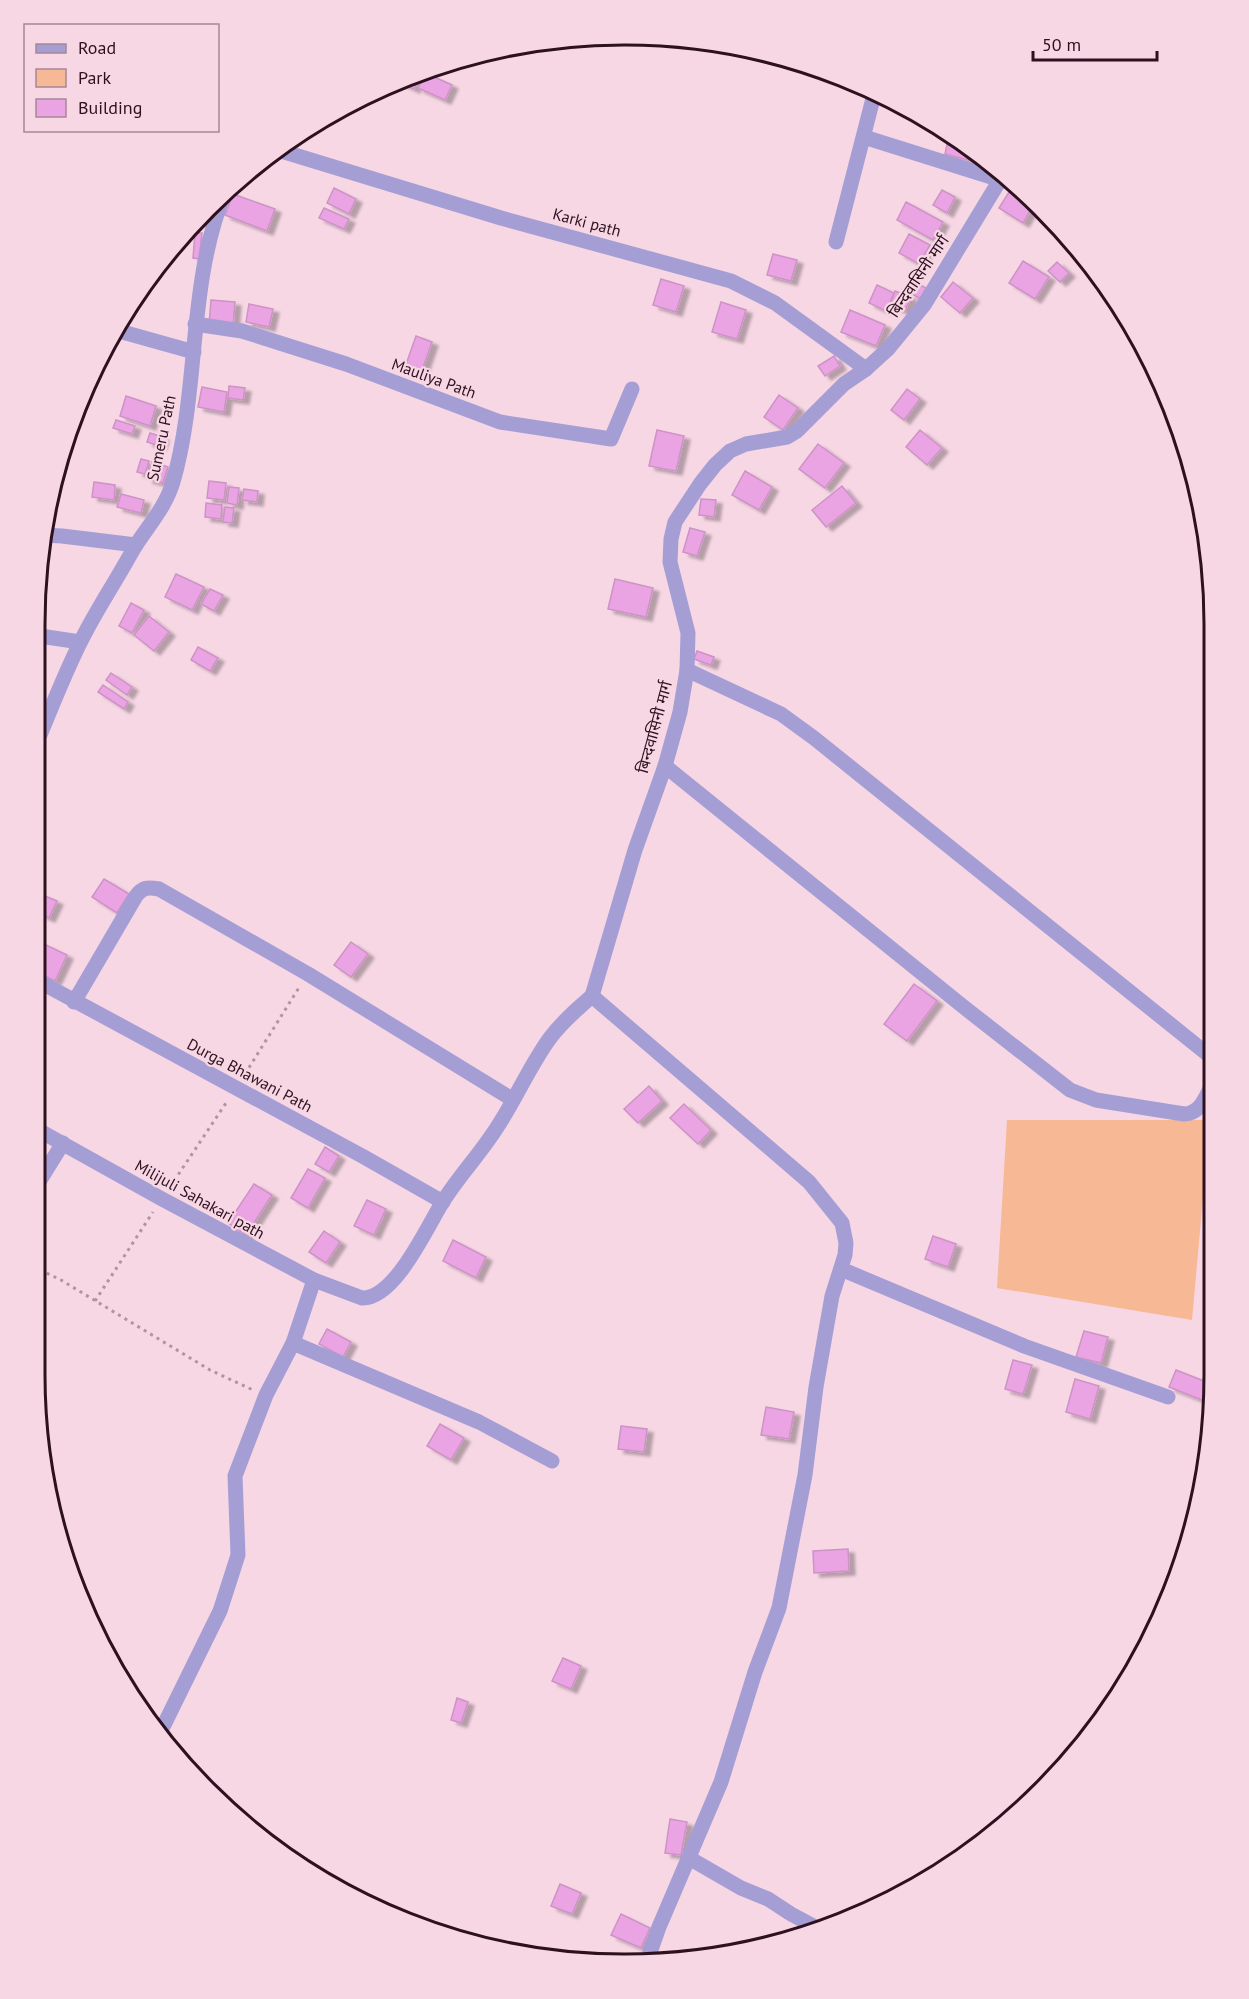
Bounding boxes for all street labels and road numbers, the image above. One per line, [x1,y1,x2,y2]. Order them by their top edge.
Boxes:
street label: Karki path [551,203,623,241]
street label: बिन्दवासिनी मार्ग [883,230,953,321]
street label: Mauliya Path [389,353,479,403]
street label: Sumeru Path [142,393,180,483]
street label: बिन्दवासिनी मार्ग [632,678,676,775]
street label: Durga Bhawani Path [184,1034,316,1116]
street label: Milijuli Sahakari path [132,1155,268,1243]

